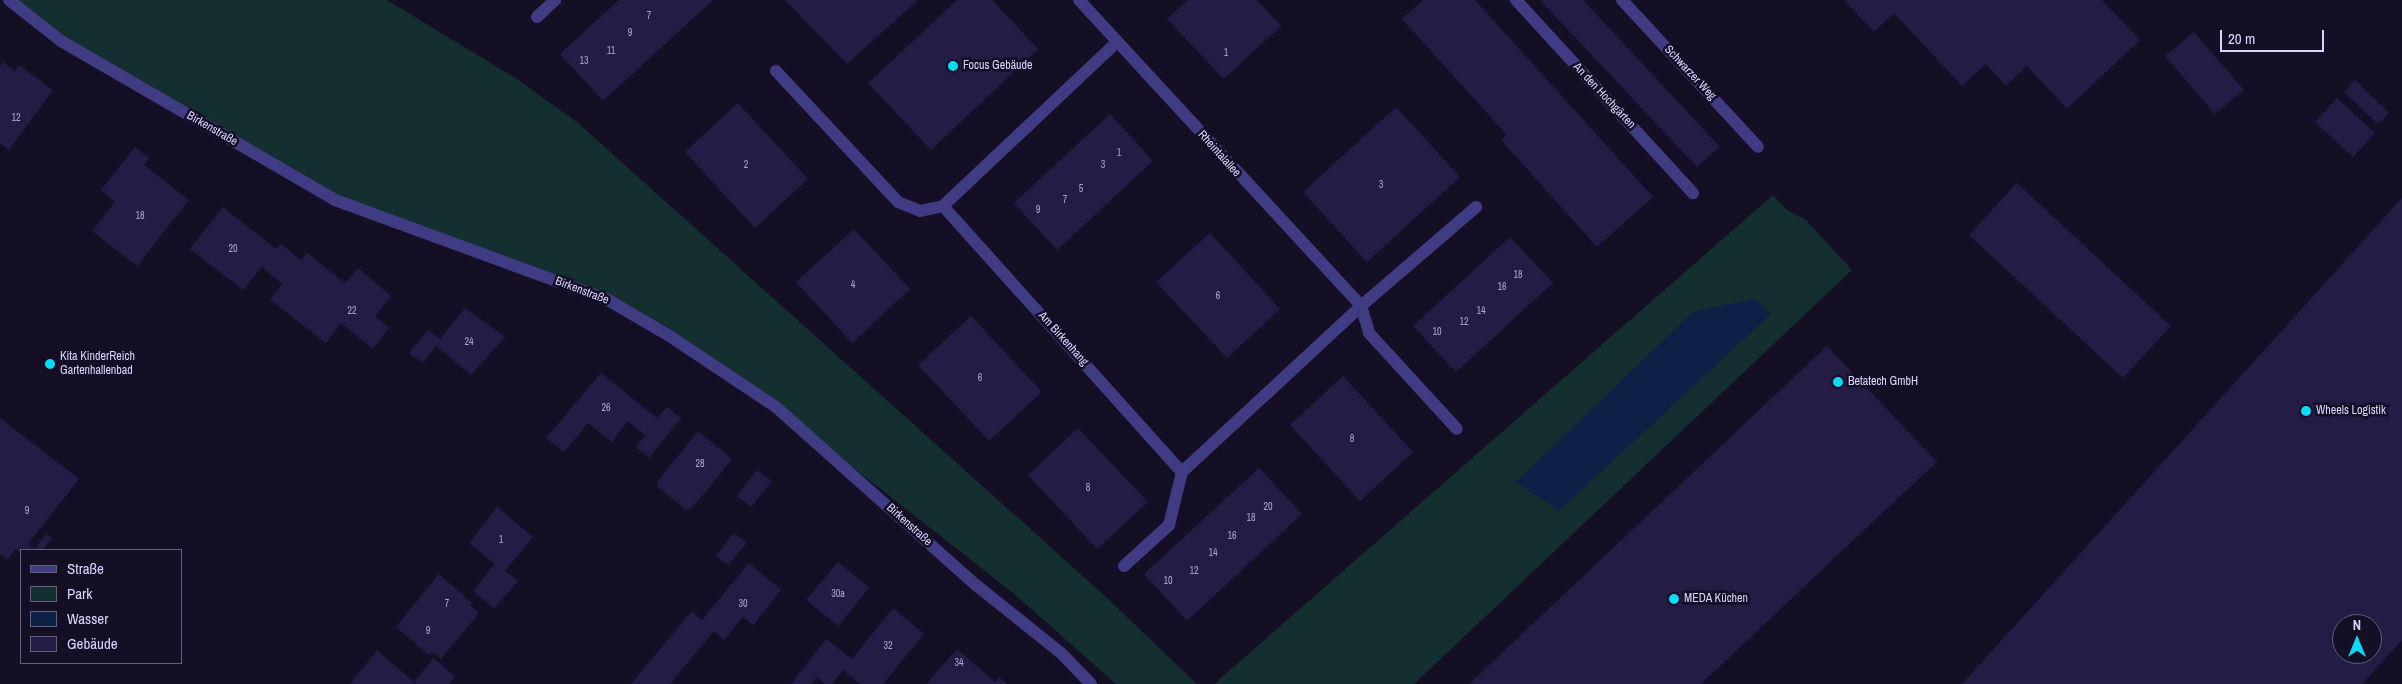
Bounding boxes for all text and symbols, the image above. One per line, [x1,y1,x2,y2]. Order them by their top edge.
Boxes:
house number: 7 [647,10,651,22]
scale bar [2222,20,2326,52]
house number: 9 [628,27,632,39]
text: 20 m [2228,28,2255,49]
street label: Schwarzer Weg [1661,43,1719,103]
house number: 11 [607,45,615,57]
house number: 1 [1224,47,1228,59]
house number: 13 [579,55,589,67]
place label: Focus Gebäude [963,59,1033,73]
marker: Focus Gebäude [947,60,959,72]
street label: An den Hochgärten [1570,60,1638,132]
street label: Birkenstraße [184,109,240,149]
house number: 12 [11,112,21,124]
street label: Rheintalallee [1194,128,1244,180]
house number: 1 [1117,147,1121,159]
house number: 2 [744,159,748,171]
house number: 3 [1101,159,1105,171]
house number: 3 [1379,179,1383,191]
house number: 5 [1079,183,1083,195]
house number: 7 [1063,194,1067,206]
house number: 9 [1036,204,1040,216]
house number: 18 [135,210,145,222]
house number: 20 [228,243,238,255]
house number: 18 [1513,269,1523,281]
street label: Birkenstraße [553,274,611,308]
house number: 4 [851,279,855,291]
house number: 16 [1497,281,1507,293]
house number: 6 [1216,290,1220,302]
house number: 22 [347,305,357,317]
house number: 14 [1476,305,1486,317]
street label: Am Birkenhang [1035,309,1091,369]
house number: 12 [1459,316,1469,328]
house number: 10 [1432,326,1442,338]
house number: 24 [464,336,474,348]
place label: Kita KinderReich Gartenhallenbad [60,350,135,378]
marker: Kita KinderReich Gartenhallenbad [44,358,56,370]
house number: 6 [978,372,982,384]
place label: Betatech GmbH [1848,375,1918,389]
marker: Betatech GmbH [1832,376,1844,388]
house number: 26 [601,402,611,414]
place label: Wheels Logistik [2316,404,2386,418]
marker: Wheels Logistik [2300,405,2312,417]
house number: 8 [1350,433,1354,445]
house number: 28 [695,458,705,470]
house number: 8 [1086,482,1090,494]
street label: Birkenstraße [883,501,935,549]
house number: 20 [1263,501,1273,513]
house number: 9 [25,505,29,517]
house number: 18 [1246,512,1256,524]
house number: 16 [1227,530,1237,542]
house number: 1 [499,534,503,546]
house number: 14 [1208,547,1218,559]
legend [20,549,182,664]
text: Straße [67,558,104,579]
house number: 12 [1189,565,1199,577]
house number: 10 [1163,575,1173,587]
text: Park [67,583,92,604]
house number: 30a [831,588,845,600]
place label: MEDA Küchen [1684,592,1749,606]
marker: MEDA Küchen [1668,593,1680,605]
house number: 7 [445,598,449,610]
house number: 30 [738,598,748,610]
text: Wasser [67,608,108,629]
north arrow [2332,614,2382,664]
text: N [2353,616,2361,634]
house number: 9 [426,625,430,637]
text: Gebäude [67,633,118,654]
house number: 32 [883,640,893,652]
house number: 34 [954,657,964,669]

